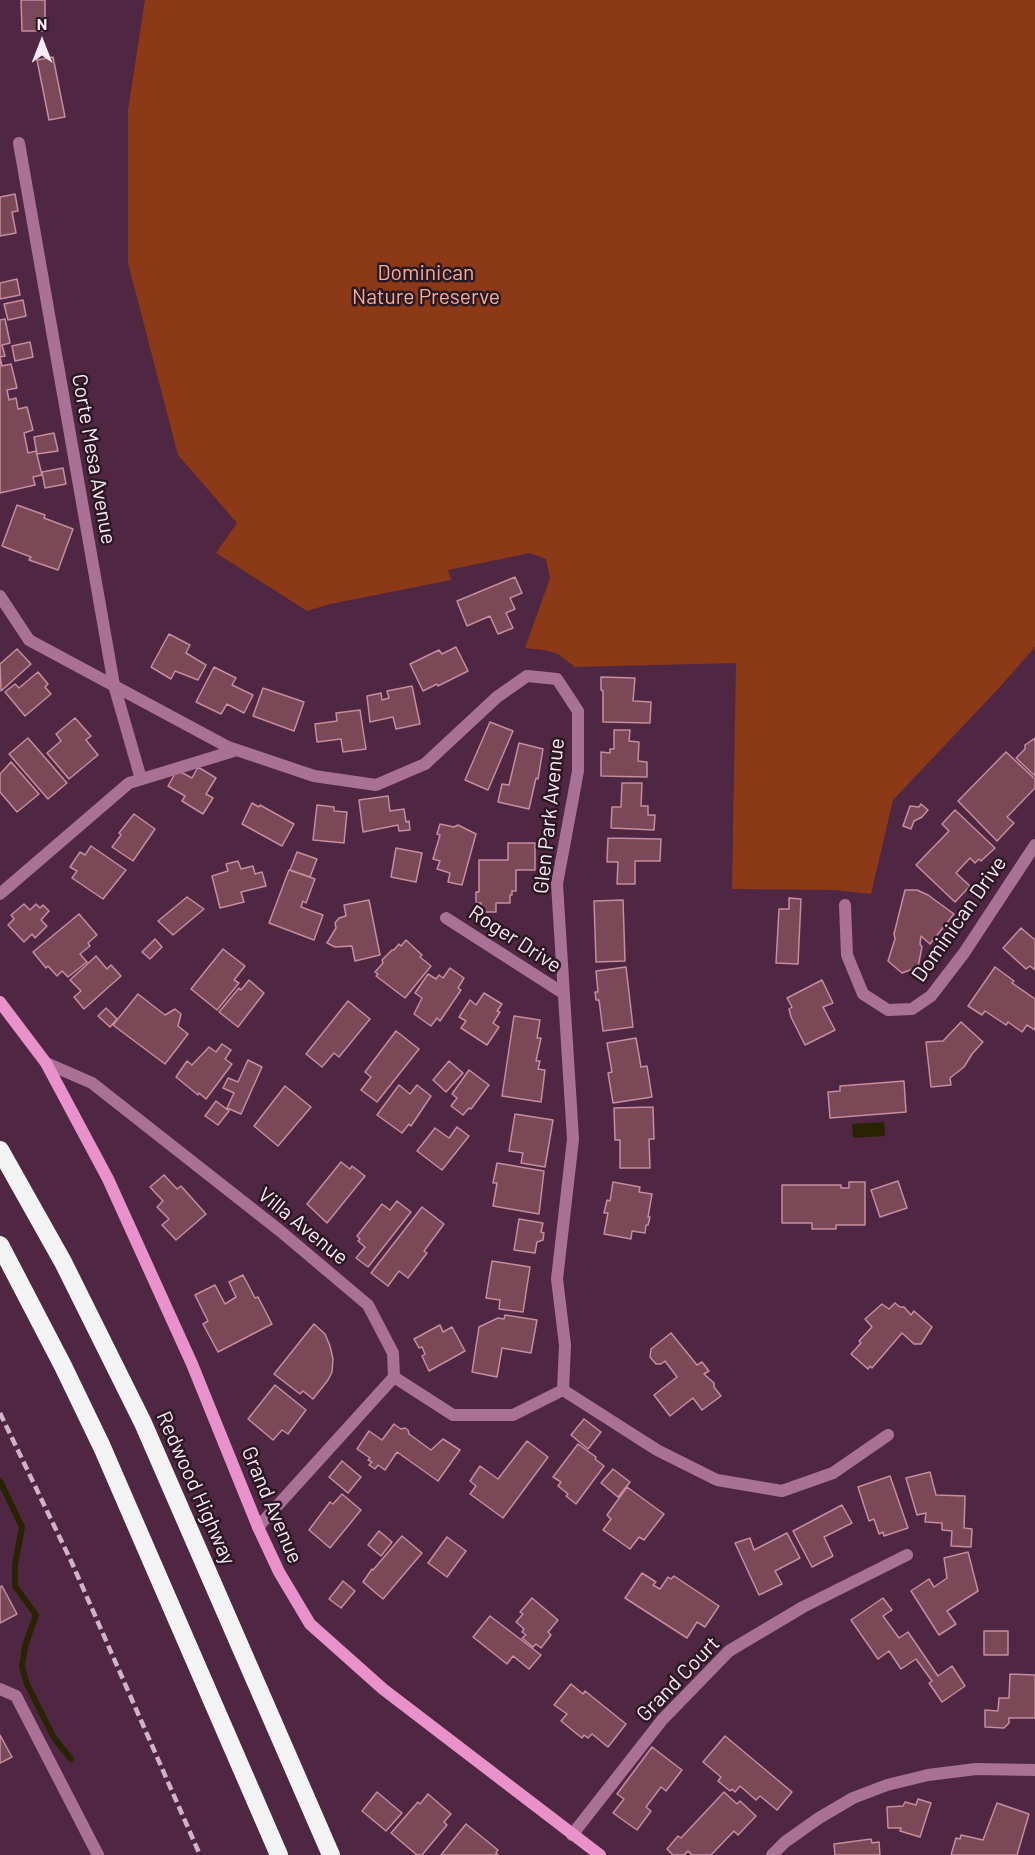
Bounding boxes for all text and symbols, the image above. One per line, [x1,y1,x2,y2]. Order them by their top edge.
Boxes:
north arrow [12,12,72,72]
text: N [37,14,47,33]
park label: Dominican Nature Preserve [352,260,500,310]
street label: Corte Mesa Avenue [67,372,121,546]
street label: Glen Park Avenue [528,737,570,895]
street label: Dominican Drive [906,851,1012,987]
street label: Roger Drive [464,900,566,978]
street label: Villa Avenue [253,1182,353,1270]
street label: Redwood Highway [151,1407,241,1569]
street label: Grand Avenue [236,1443,308,1567]
street label: Grand Court [631,1631,725,1727]

